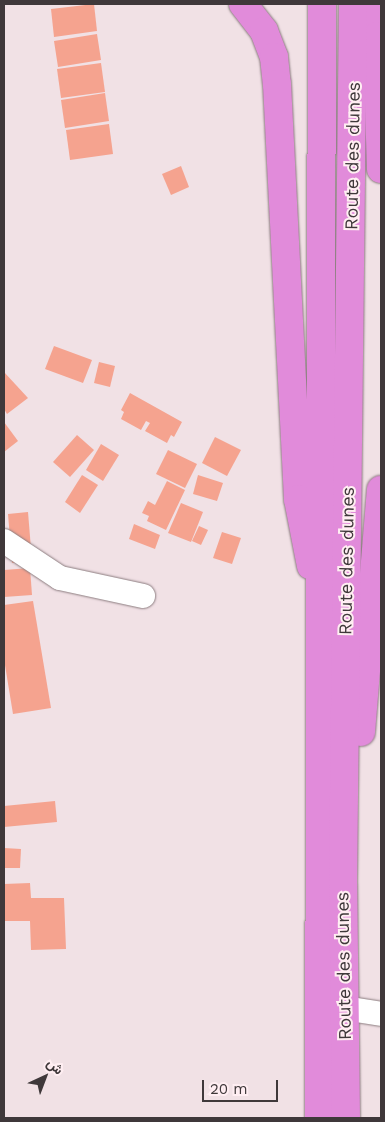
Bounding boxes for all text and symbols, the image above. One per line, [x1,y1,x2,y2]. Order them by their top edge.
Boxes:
street label: Route des dunes [341,82,365,230]
street label: Route des dunes [335,487,359,635]
street label: Route des dunes [332,892,356,1040]
north arrow [20,1052,70,1102]
text: ش [44,1054,67,1078]
scale bar [205,1070,281,1102]
text: 20 m [210,1080,248,1098]

